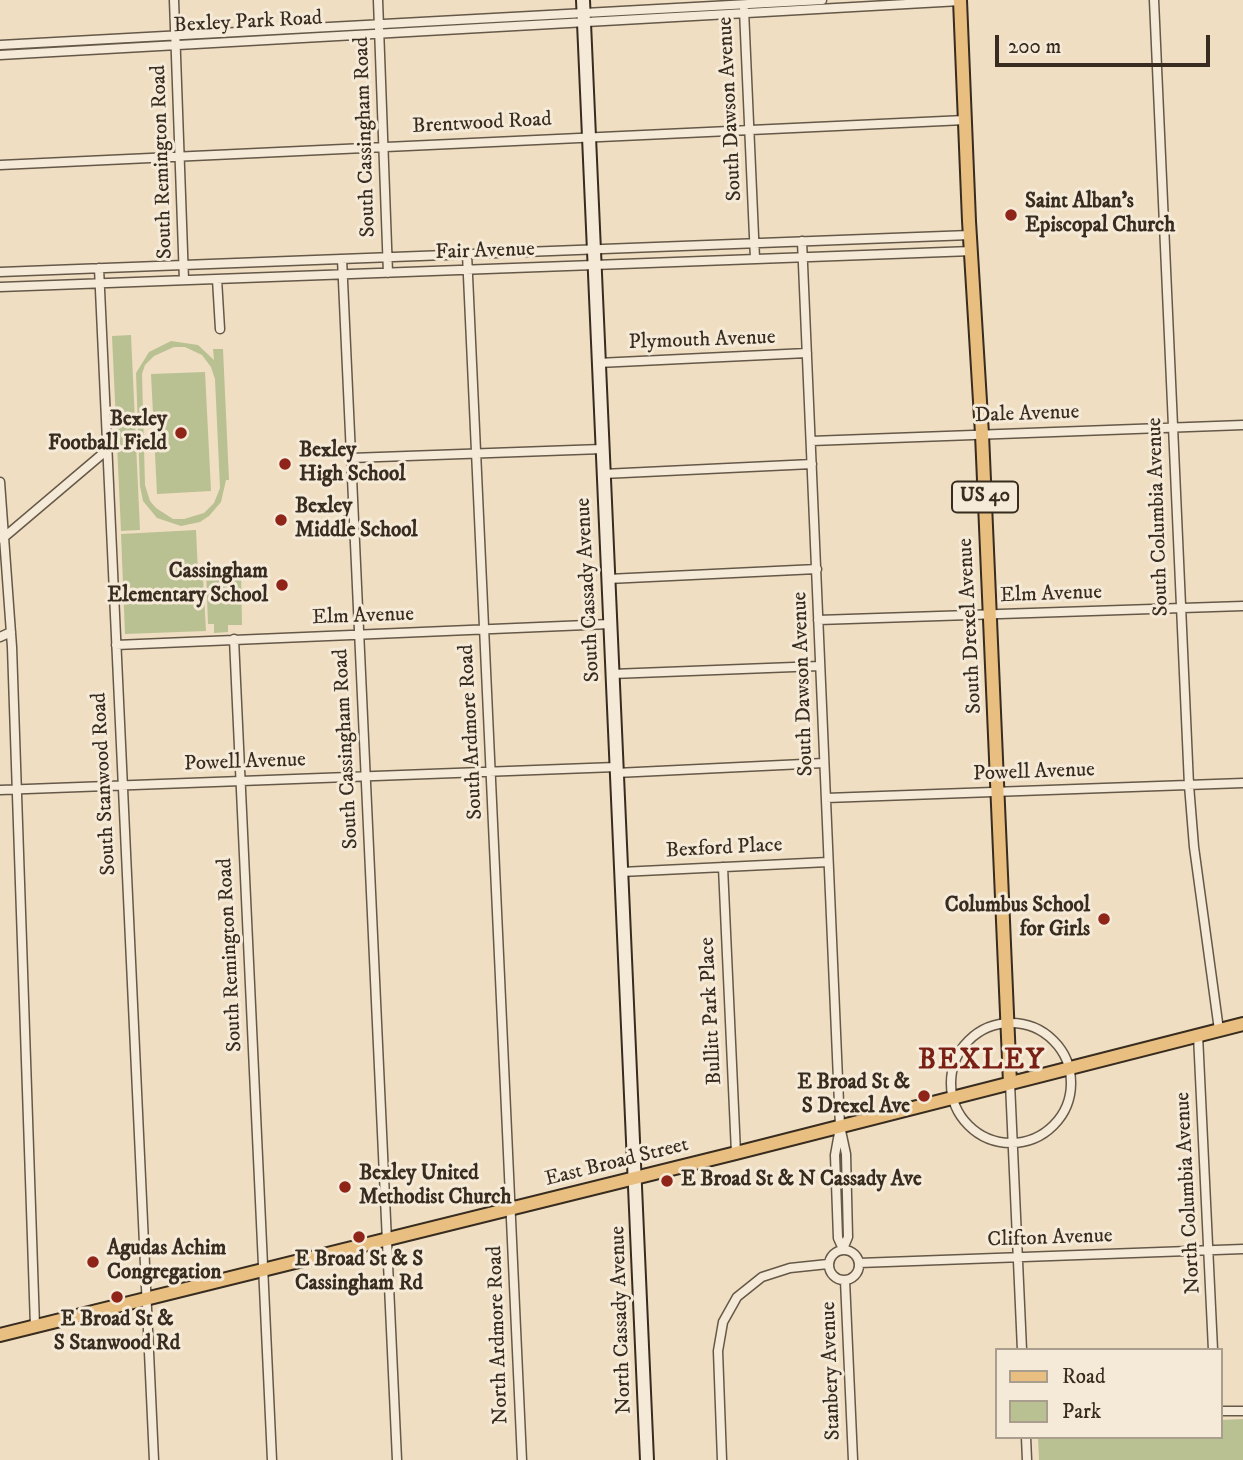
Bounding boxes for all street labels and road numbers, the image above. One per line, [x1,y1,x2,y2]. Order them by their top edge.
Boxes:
street label: Bexley Park Road [173,7,323,39]
street label: South Dawson Avenue [714,16,748,202]
street label: South Cassingham Road [350,36,382,238]
street label: South Remington Road [147,64,179,260]
street label: Brentwood Road [412,108,552,140]
street label: Fair Avenue [435,238,535,266]
street label: Plymouth Avenue [628,326,776,356]
street label: Dale Avenue [974,401,1080,429]
street label: South Columbia Avenue [1143,417,1175,617]
road number: US 40 [952,482,1018,512]
street label: South Cassady Avenue [572,497,606,683]
street label: South Drexel Avenue [954,537,988,715]
street label: Elm Avenue [1000,581,1102,609]
street label: South Dawson Avenue [788,591,820,777]
street label: Elm Avenue [312,603,414,631]
street label: South Ardmore Road [455,644,489,820]
street label: South Cassingham Road [329,648,365,850]
street label: South Stanwood Road [88,692,122,876]
street label: Powell Avenue [184,748,306,778]
street label: Powell Avenue [973,758,1095,788]
street label: Bexford Place [665,833,783,865]
street label: South Remington Road [213,857,249,1053]
street label: Bullitt Park Place [696,936,728,1086]
street label: North Columbia Avenue [1171,1091,1207,1295]
street label: East Broad Street [543,1133,691,1193]
street label: Clifton Avenue [987,1224,1113,1254]
street label: North Cassady Avenue [606,1226,638,1414]
street label: North Ardmore Road [483,1245,515,1425]
street label: Stanbery Avenue [817,1301,847,1441]

